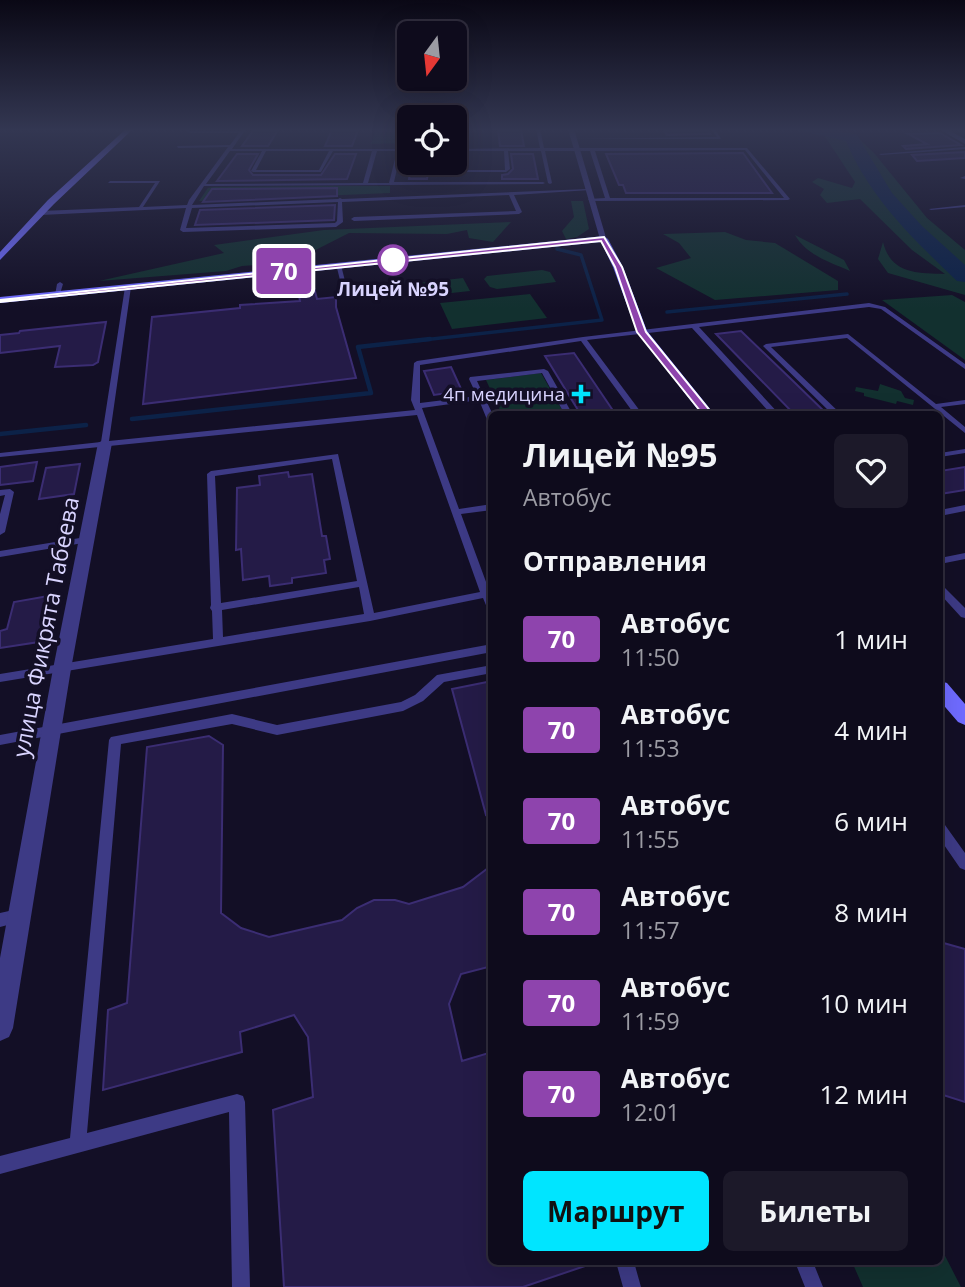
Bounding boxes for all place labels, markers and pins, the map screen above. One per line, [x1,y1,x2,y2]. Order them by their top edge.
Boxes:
marker: Лицей №95 [378,245,408,275]
place label: Лицей №95 [337,276,449,302]
place label: 4п медицина [443,381,565,407]
marker: 4п медицина [571,384,591,404]

